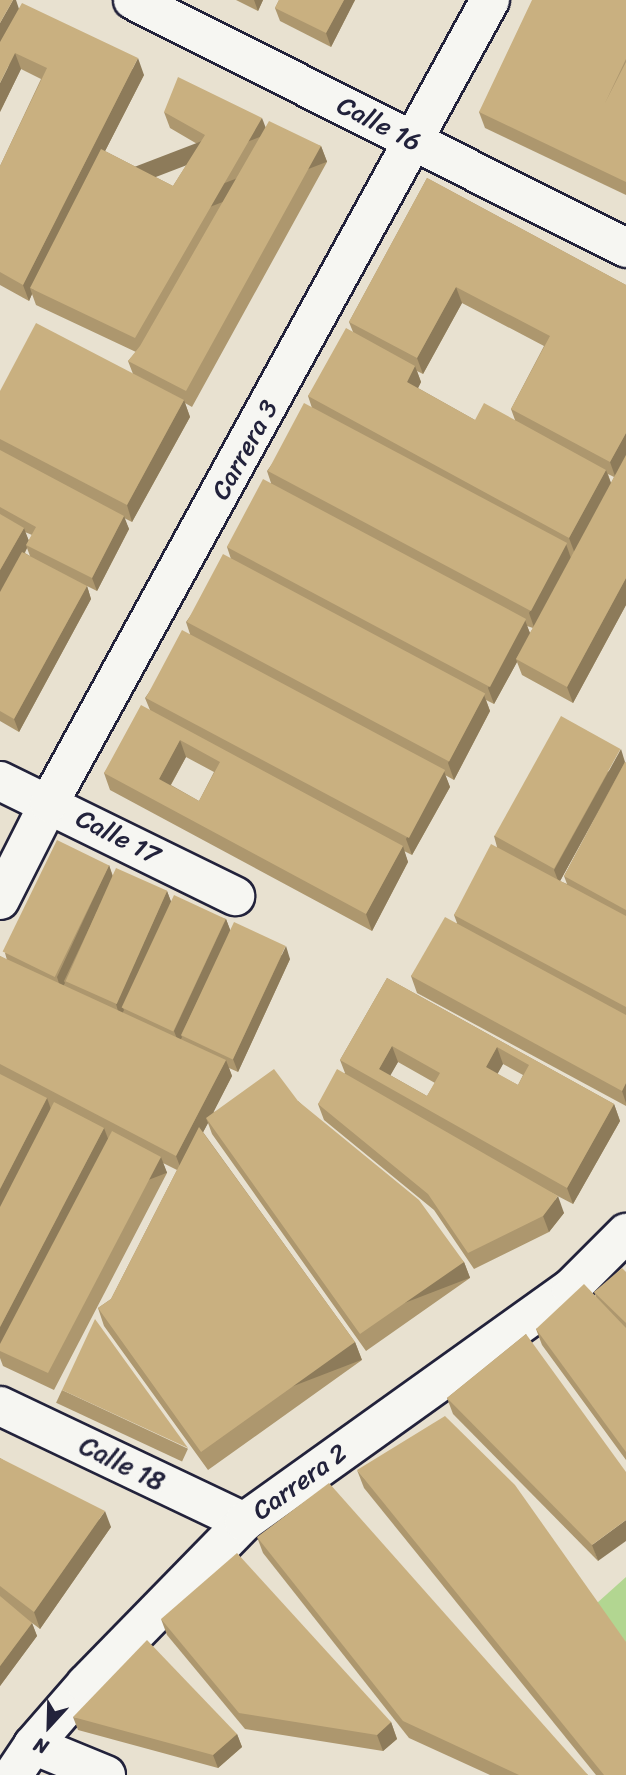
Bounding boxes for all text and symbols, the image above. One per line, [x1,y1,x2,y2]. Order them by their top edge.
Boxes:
street label: Calle 16 [332,90,426,158]
street label: Carrera 3 [205,395,285,505]
street label: Calle 17 [71,803,165,871]
street label: Calle 18 [74,1430,170,1498]
street label: Carrera 2 [247,1437,353,1527]
north arrow [14,1691,84,1761]
text: N [29,1728,53,1764]

